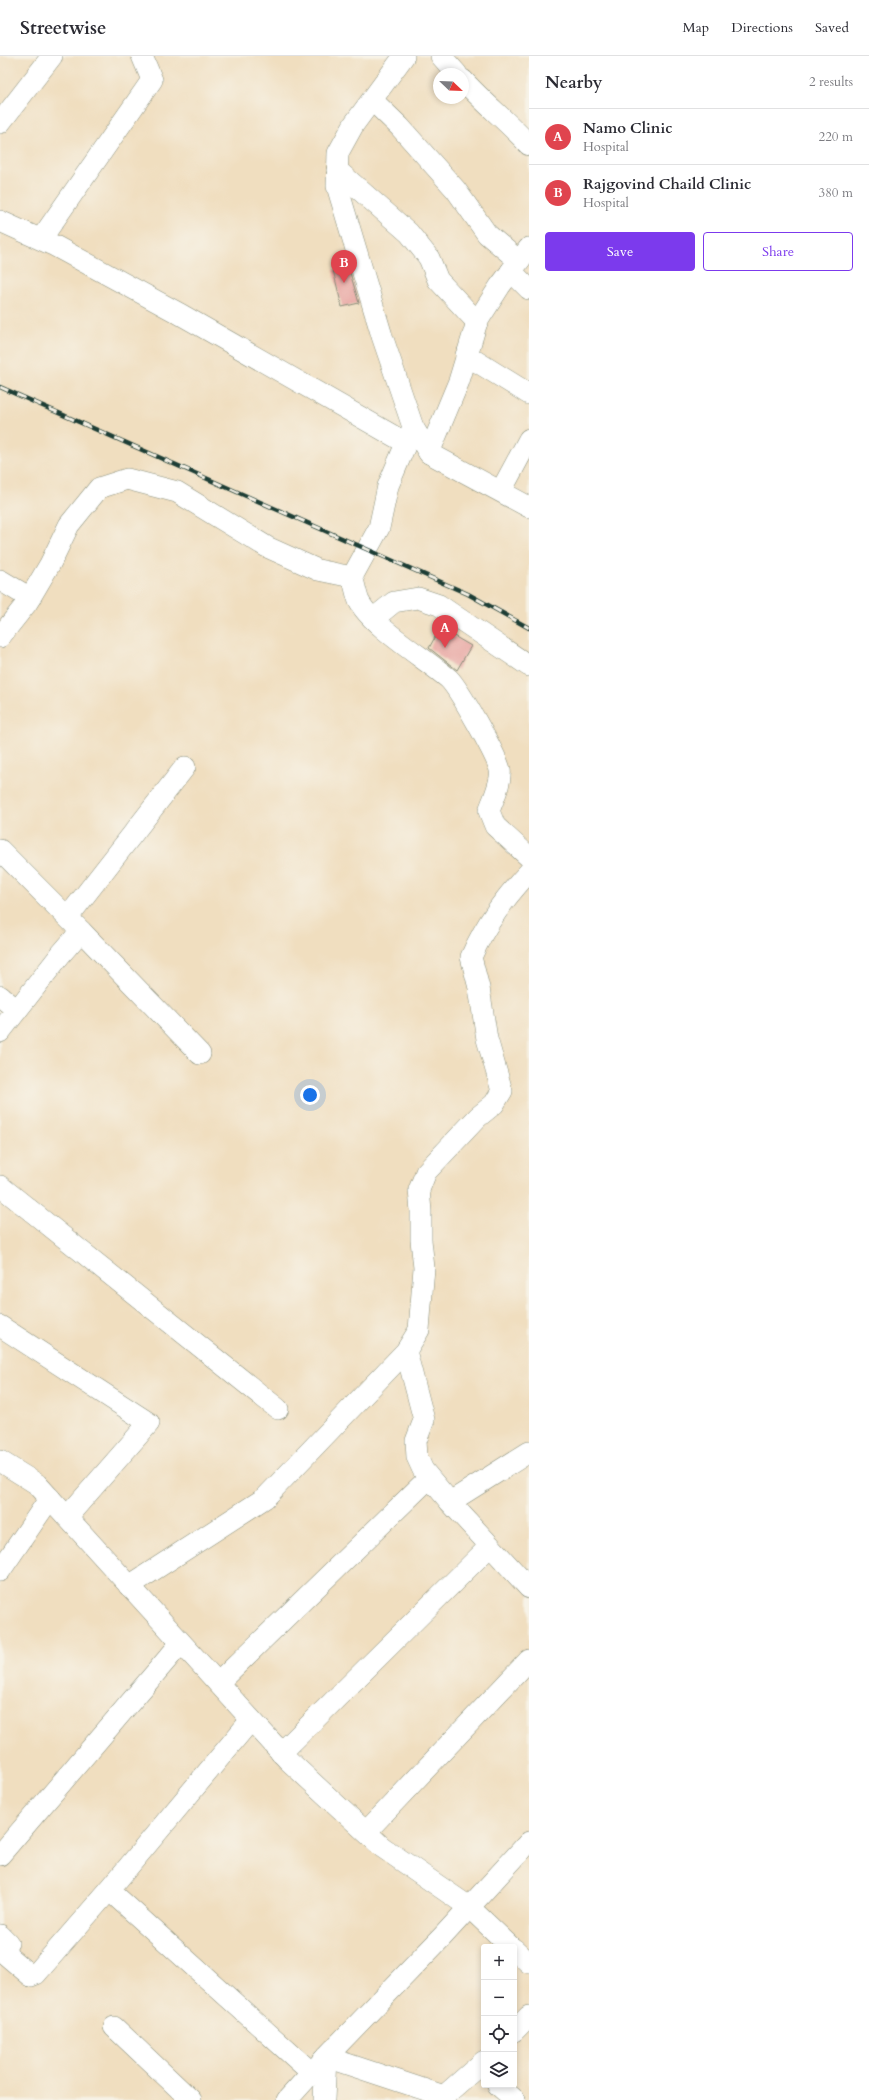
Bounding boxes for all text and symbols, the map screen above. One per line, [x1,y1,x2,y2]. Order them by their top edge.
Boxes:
text: Streetwise [20,15,107,41]
text: Map [683,18,709,37]
text: Directions [731,18,793,37]
text: Saved [815,18,849,37]
north arrow [433,68,469,104]
text: Nearby [545,71,602,94]
text: 2 results [809,73,853,91]
text: Namo Clinic [583,118,673,138]
text: A [553,128,563,146]
text: 220 m [819,128,853,146]
text: Hospital [583,138,629,156]
text: Rajgovind Chaild Clinic [583,174,751,194]
text: B [553,184,563,202]
text: 380 m [819,184,853,202]
text: Hospital [583,194,629,212]
button: Save [545,232,695,271]
button: Share [703,232,853,271]
pin: B [331,250,357,283]
pin: A [432,615,458,648]
your location [300,1085,320,1105]
map controls [481,1944,517,2088]
button: + [481,1944,517,1980]
button: − [481,1980,517,2016]
button: locate [481,2016,517,2052]
button: layers [481,2052,517,2088]

